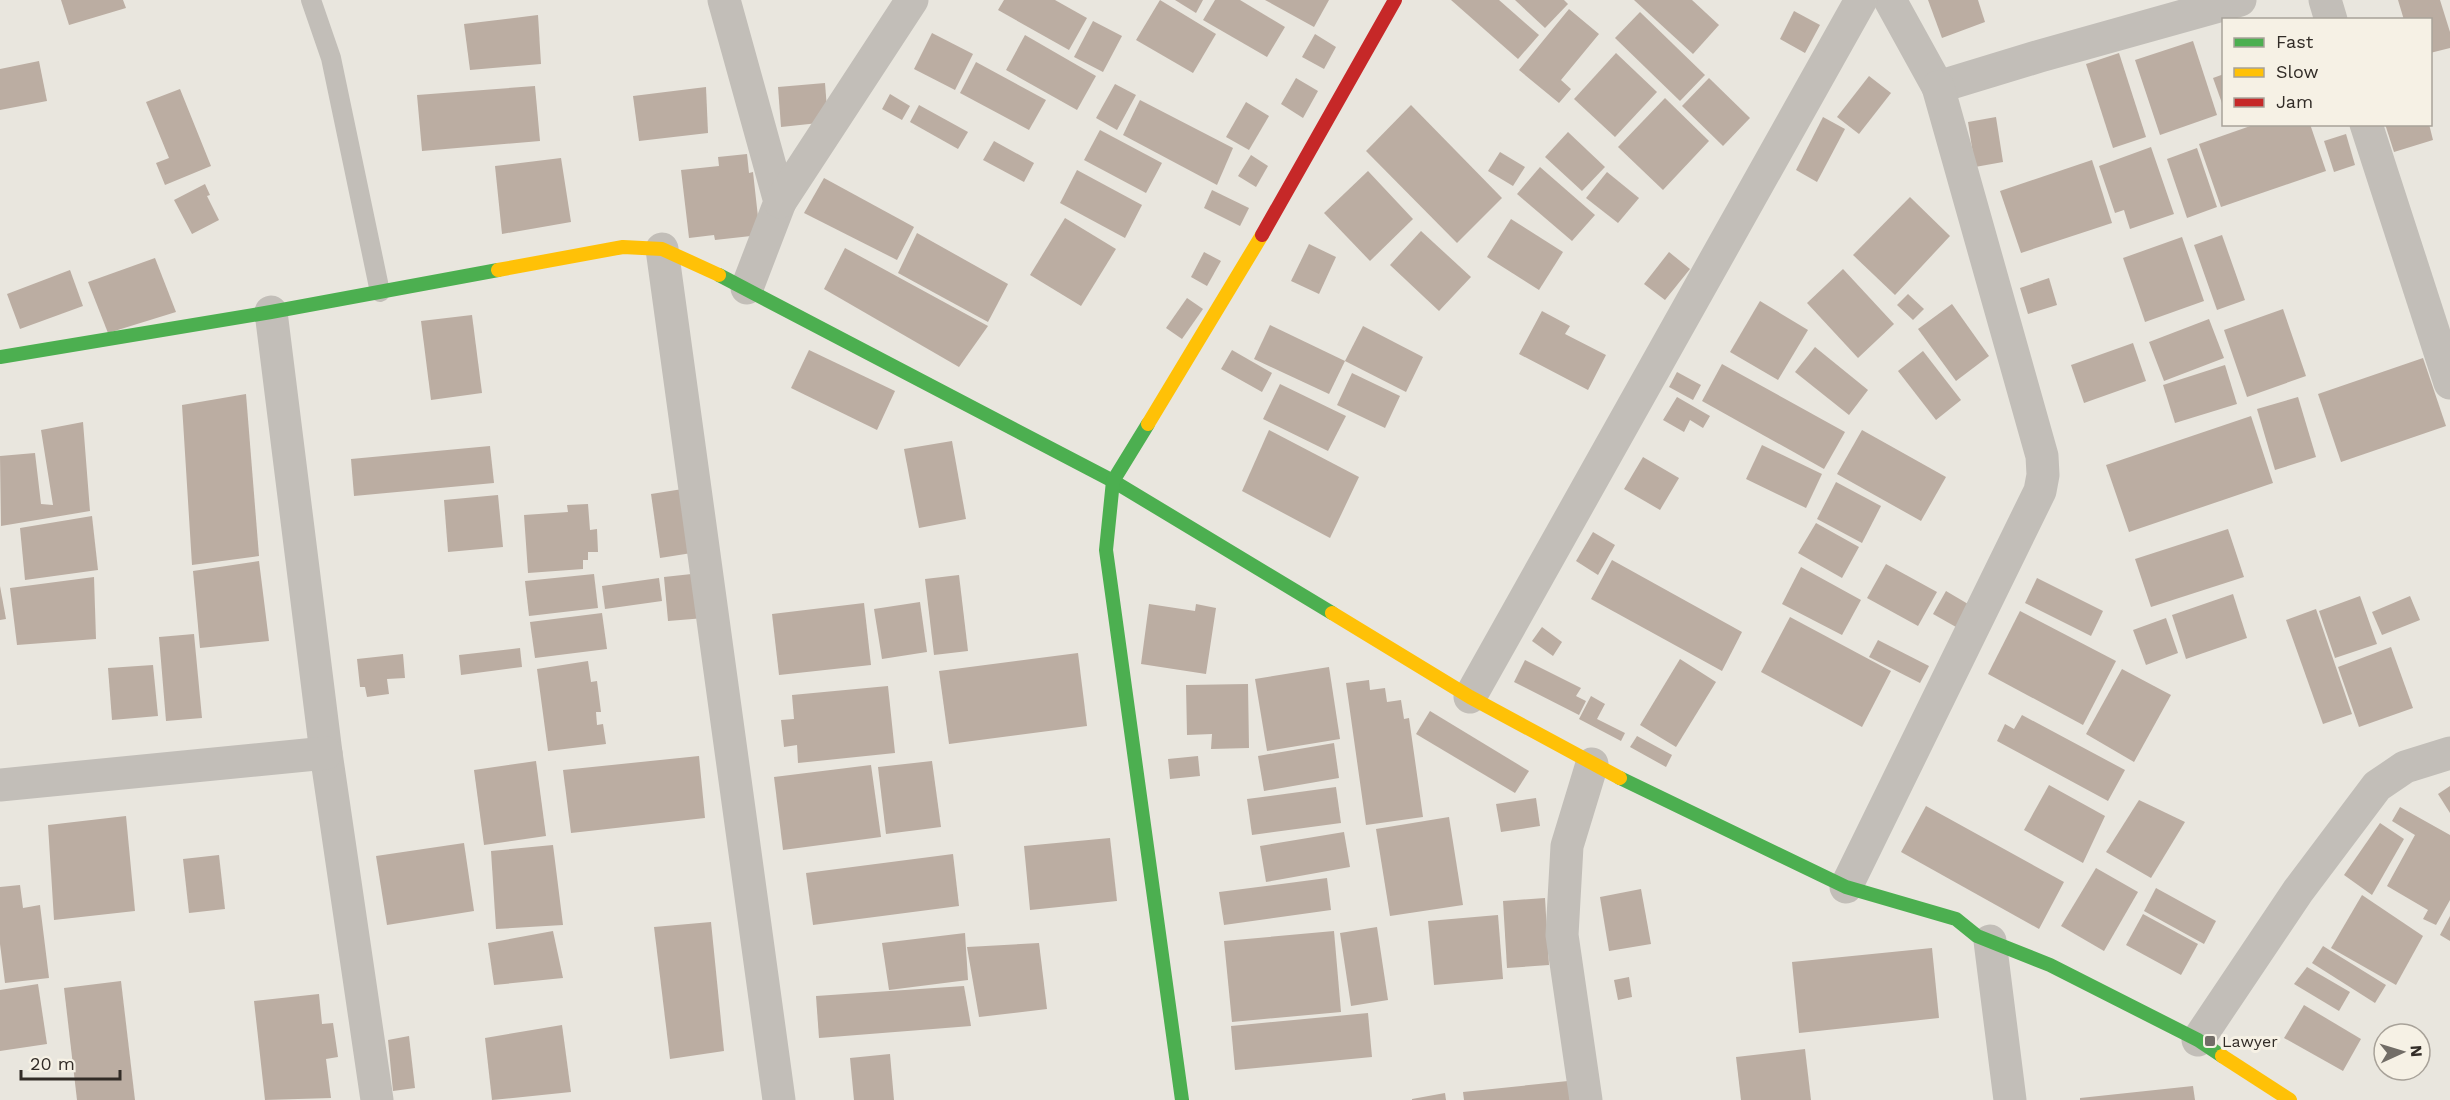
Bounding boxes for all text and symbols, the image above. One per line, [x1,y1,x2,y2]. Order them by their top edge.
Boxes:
legend [2222,18,2432,126]
text: Fast [2276,31,2314,52]
text: Slow [2276,61,2319,82]
text: Jam [2276,91,2313,112]
north arrow [2372,1022,2432,1082]
place label: Lawyer [2222,1032,2278,1051]
marker: Lawyer [2203,1034,2217,1048]
scale bar [21,1043,120,1081]
text: N [2407,1044,2426,1058]
text: 20 m [30,1053,75,1074]

